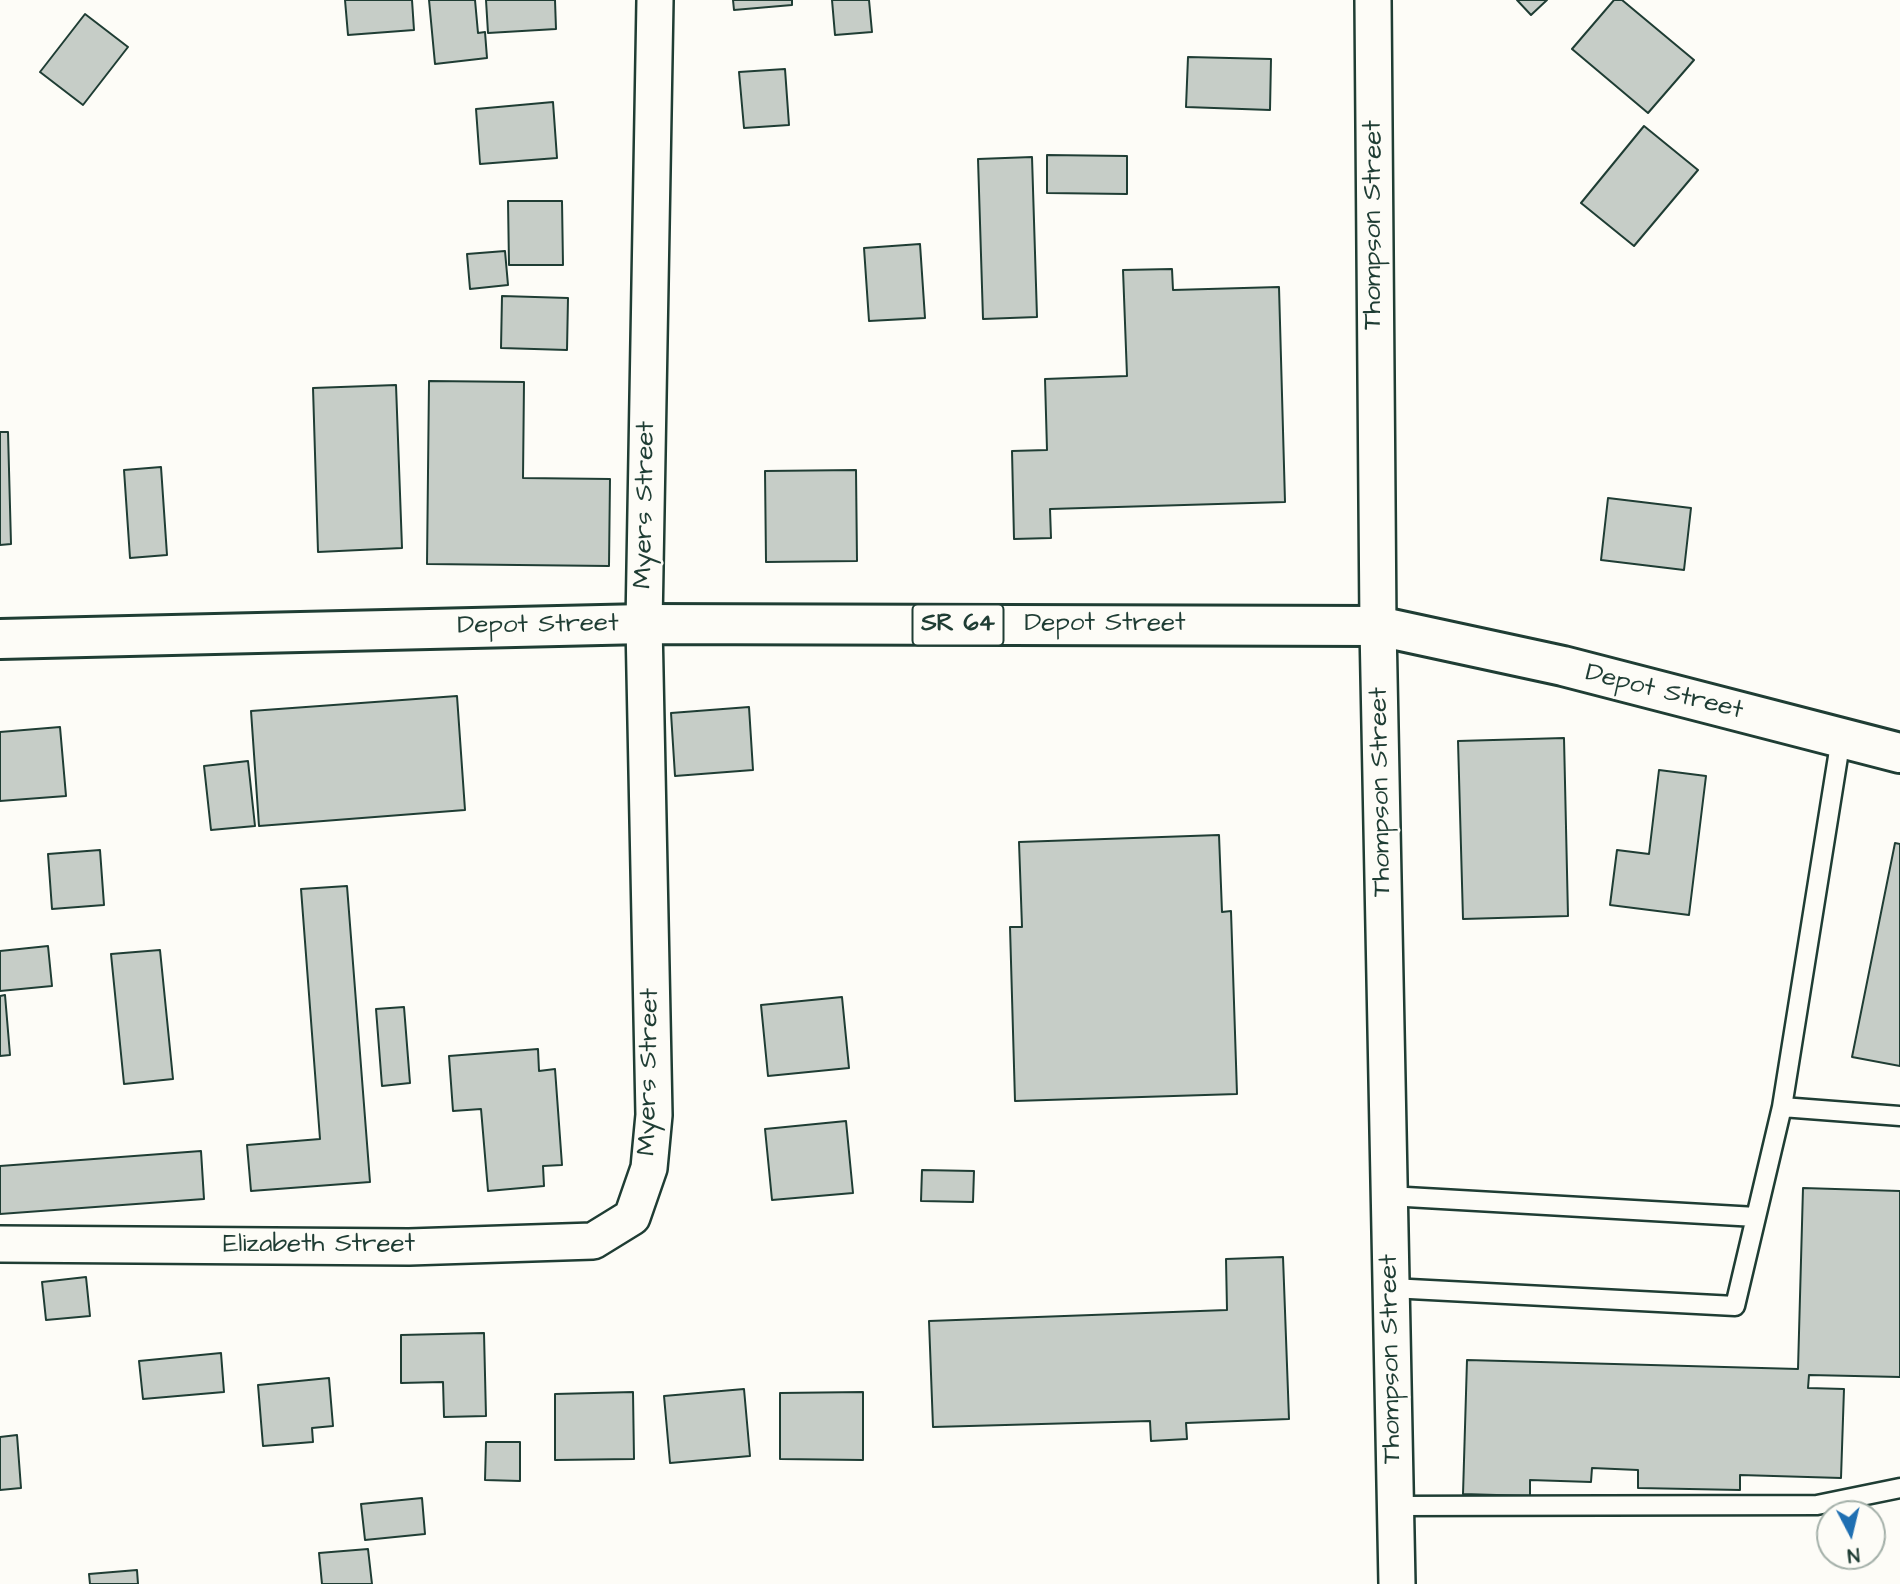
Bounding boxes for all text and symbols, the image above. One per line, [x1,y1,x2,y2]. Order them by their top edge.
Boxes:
street label: Thompson Street [1359,120,1391,330]
street label: Myers Street [629,421,663,589]
road number: SR 64 [912,604,1004,646]
street label: Depot Street [457,609,619,643]
street label: Depot Street [1024,609,1186,641]
street label: Depot Street [1582,658,1746,728]
street label: Thompson Street [1365,687,1399,897]
street label: Myers Street [633,988,667,1156]
street label: Elizabeth Street [223,1230,415,1262]
street label: Thompson Street [1375,1254,1409,1464]
north arrow [1816,1500,1886,1570]
text: N [1846,1540,1861,1568]

